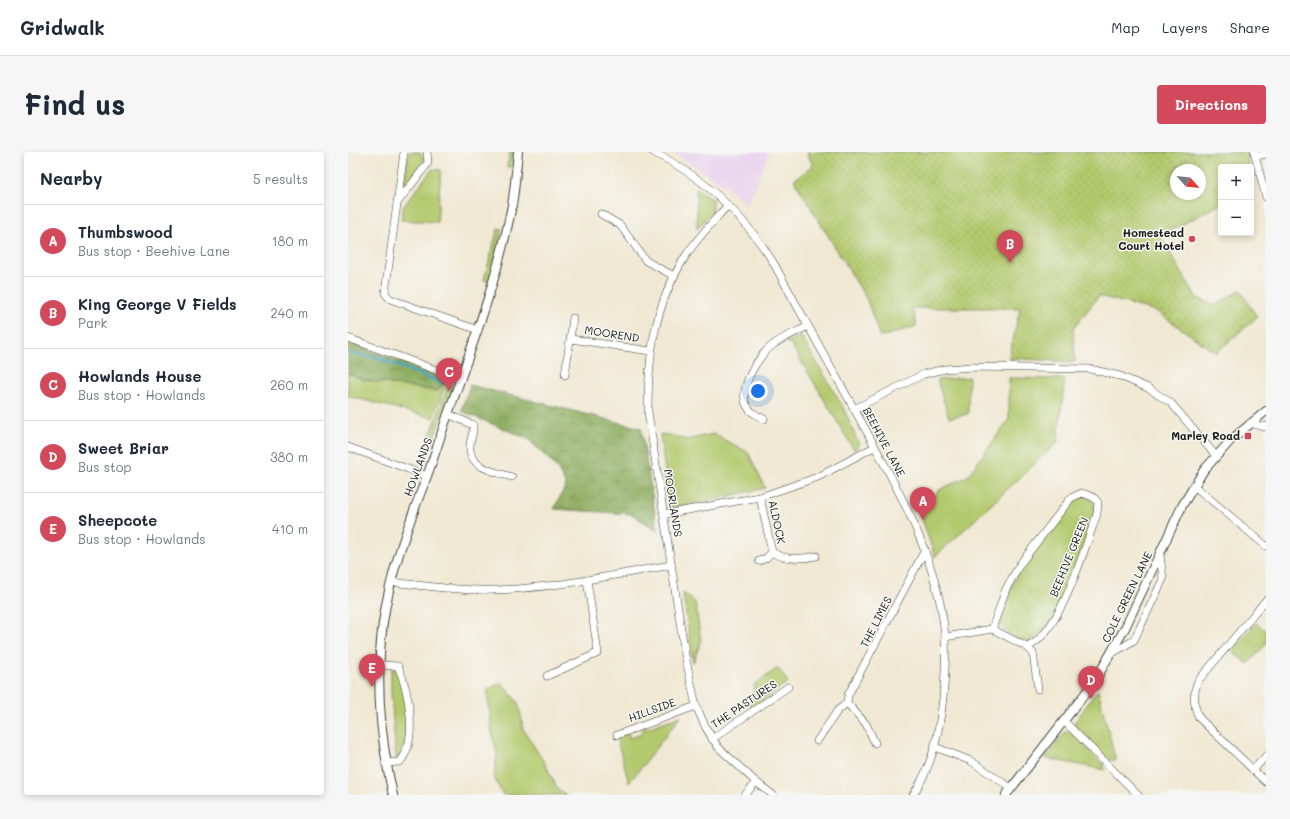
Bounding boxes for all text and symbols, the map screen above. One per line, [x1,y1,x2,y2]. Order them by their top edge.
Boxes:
text: Gridwalk [20,15,105,40]
text: Map [1111,18,1140,37]
text: Layers [1162,18,1208,37]
text: Share [1230,18,1270,37]
button: Directions [1157,85,1266,124]
text: Find us [24,86,125,122]
north arrow [1170,164,1206,200]
map controls [1218,164,1254,236]
button: + [1218,164,1254,200]
text: Nearby [40,167,102,189]
text: 5 results [253,170,308,187]
button: − [1218,200,1254,236]
text: Thumbswood [78,222,172,242]
place label: Homestead Court Hotel [1118,225,1184,253]
pin: B [997,230,1023,263]
text: A [48,232,58,249]
text: 180 m [272,232,308,249]
marker: Homestead Court Hotel [1187,234,1197,244]
text: Bus stop · Beehive Lane [78,242,230,259]
text: King George V Fields [78,294,237,314]
text: B [49,304,57,321]
text: 240 m [271,304,308,321]
text: Park [78,314,107,331]
street label: MOOREND [584,322,641,345]
pin: C [436,358,462,391]
text: Howlands House [78,366,201,386]
text: C [48,376,58,393]
text: 260 m [270,376,308,393]
your location [748,381,768,401]
text: Bus stop · Howlands [78,386,206,403]
street label: BEEHIVE LANE [860,404,909,479]
place label: Marley Road [1171,428,1240,443]
marker: Marley Road [1243,431,1253,441]
street label: HOWLANDS [400,435,435,498]
text: Sweet Briar [78,438,169,458]
text: D [48,448,58,465]
text: 380 m [270,448,308,465]
text: Bus stop [78,458,131,475]
street label: MOORLANDS [661,468,686,538]
pin: A [910,487,936,520]
street label: ALDOCK [766,499,789,545]
text: Sheepcote [78,510,157,530]
street label: BEEHIVE GREEN [1046,515,1091,599]
text: E [49,520,57,537]
text: 410 m [272,520,308,537]
text: Bus stop · Howlands [78,530,206,547]
street label: COLE GREEN LANE [1098,549,1155,645]
street label: THE LIMES [856,594,895,650]
pin: E [359,654,385,687]
pin: D [1078,666,1104,699]
street label: THE PASTURES [708,676,780,731]
street label: HILLSIDE [626,694,677,725]

